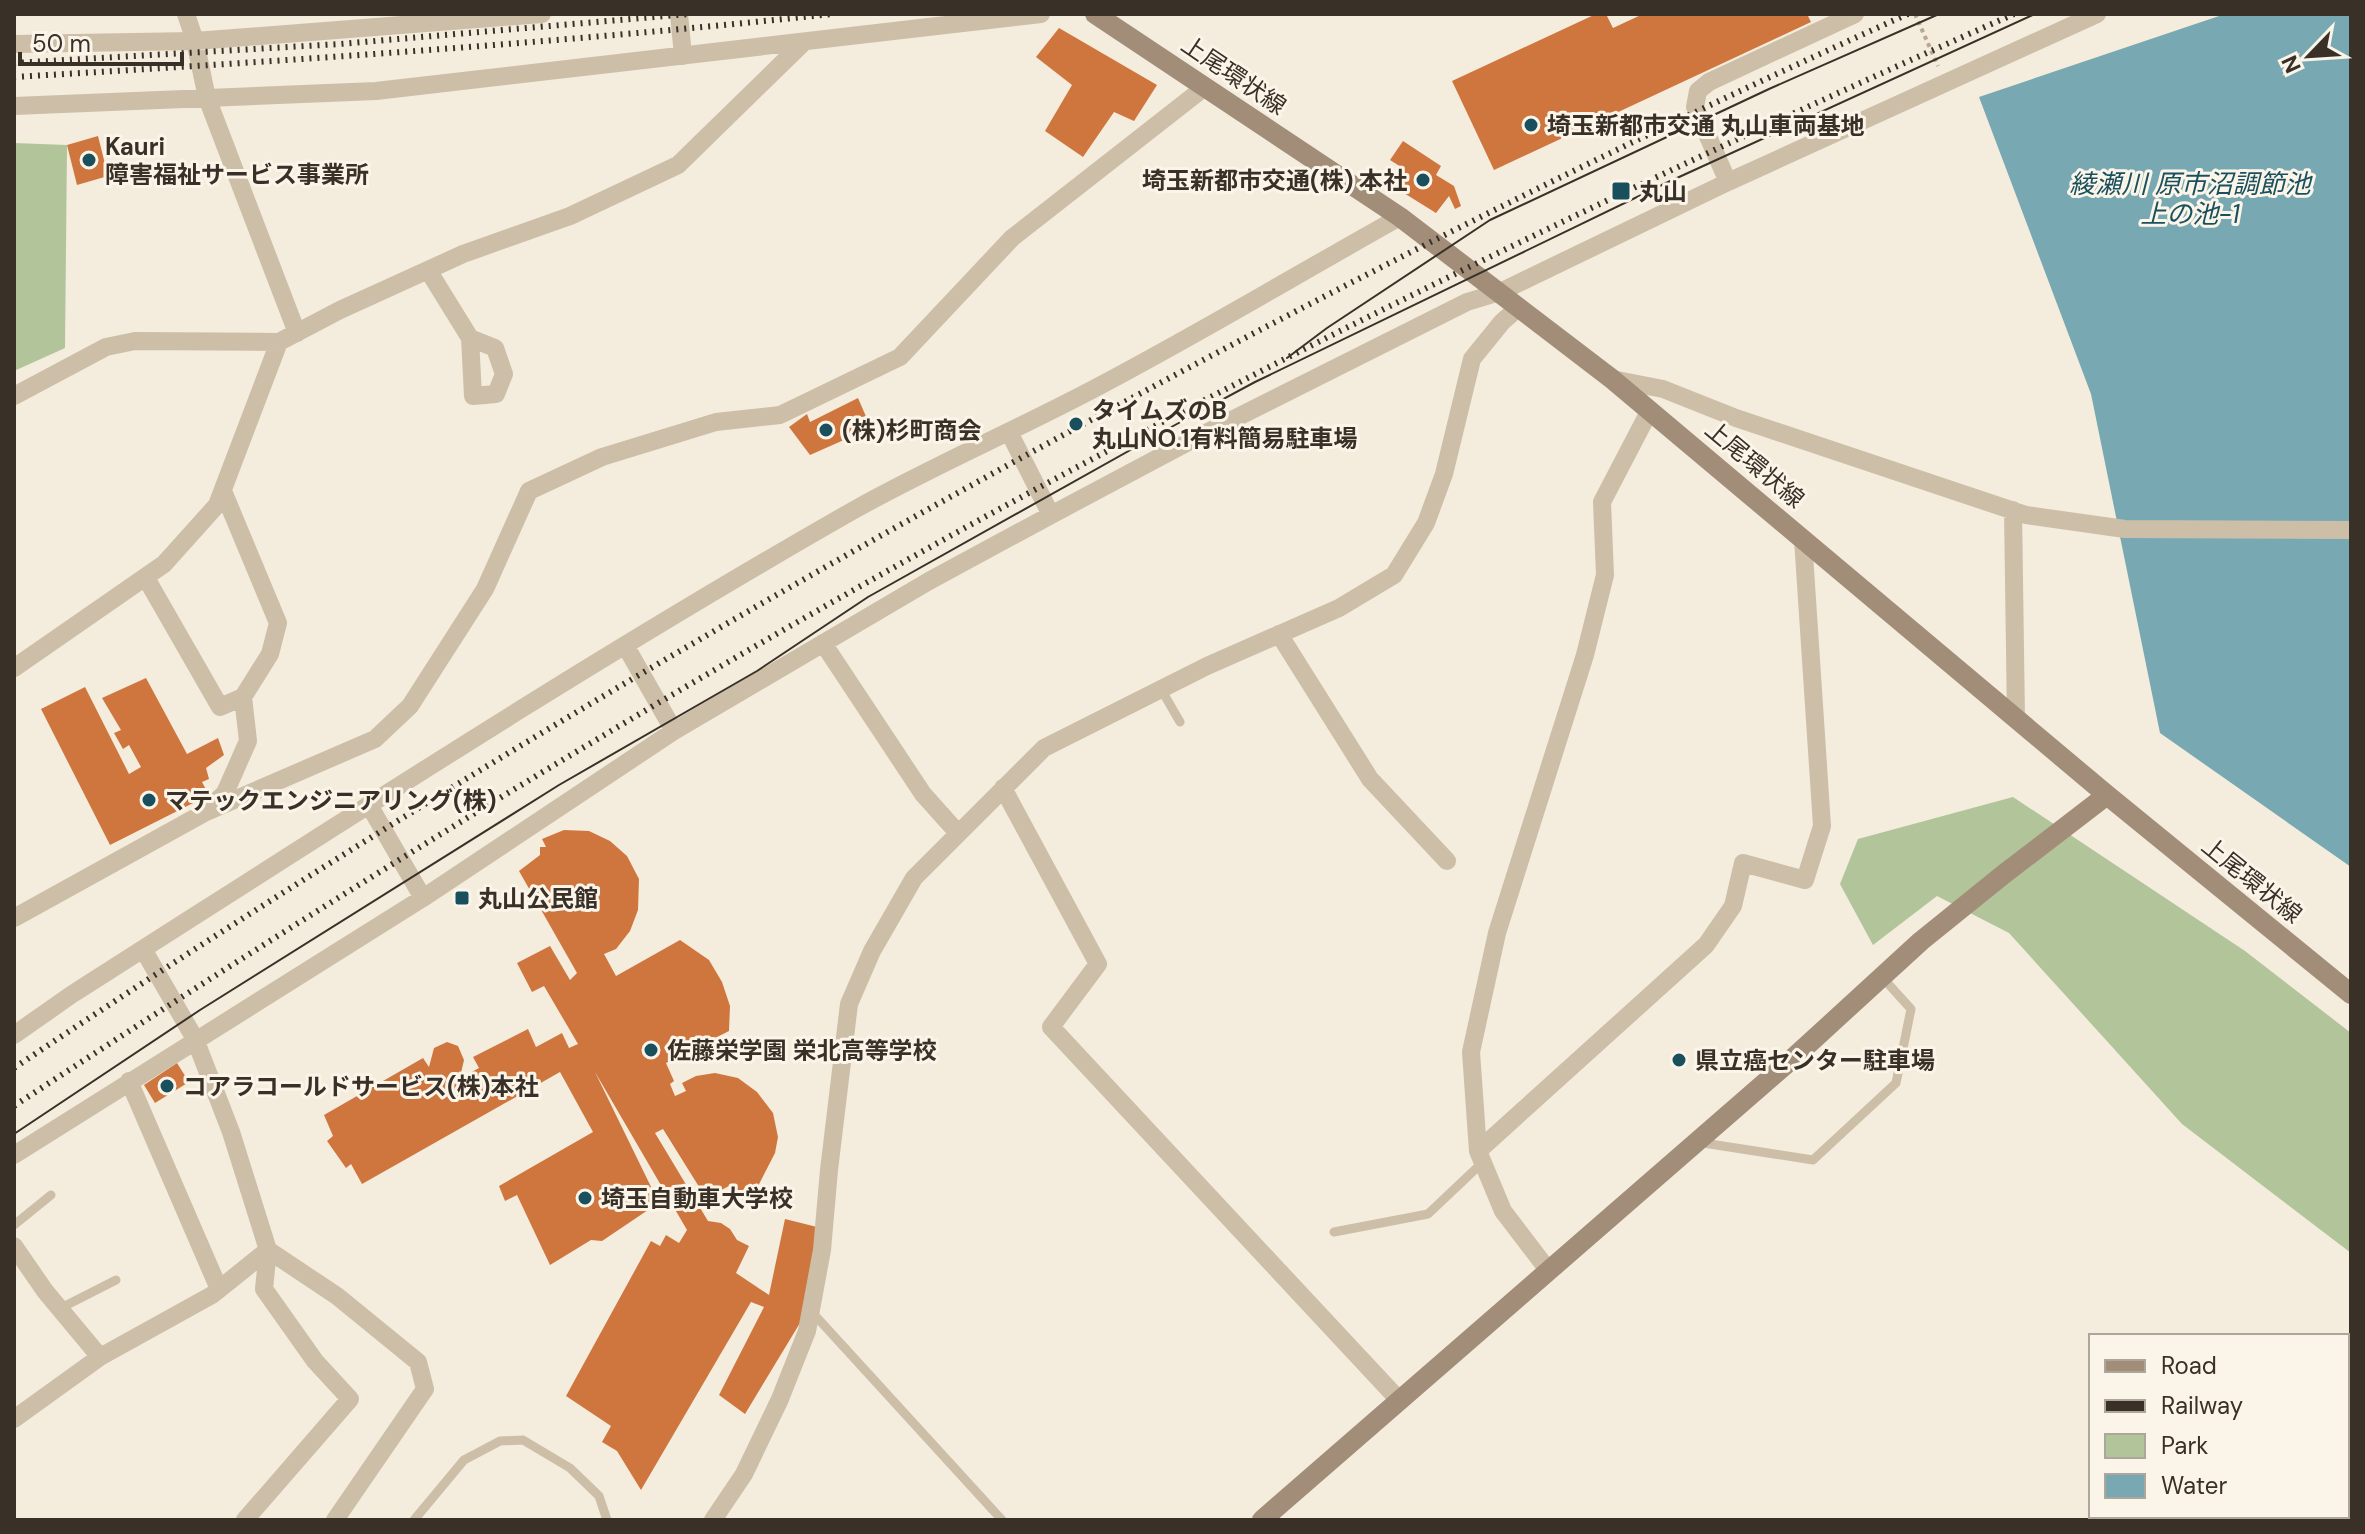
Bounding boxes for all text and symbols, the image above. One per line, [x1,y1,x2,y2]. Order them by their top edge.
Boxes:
scale bar [20,16,182,66]
north arrow [2269,16,2349,96]
text: 50 m [32,28,91,59]
street label: 上尾環状線 [1176,29,1292,121]
text: N [2275,51,2308,78]
place label: 埼玉新都市交通 丸山車両基地 [1547,110,1865,141]
marker: 埼玉新都市交通 丸山車両基地 [1522,116,1540,134]
place label: Kauri 障害福祉サービス事業所 [105,131,369,190]
marker: Kauri 障害福祉サービス事業所 [80,151,98,169]
place label: 埼玉新都市交通(株) 本社 [1142,165,1407,196]
water label: 綾瀬川 原市沼調節池 上の池-1 [2069,167,2314,231]
marker: 埼玉新都市交通(株) 本社 [1414,171,1432,189]
place label: 丸山 [1639,176,1687,207]
marker: 丸山 [1610,180,1632,202]
place label: タイムズのB 丸山NO.1有料簡易駐車場 [1092,395,1358,454]
street label: 上尾環状線 [1699,414,1811,514]
place label: (株)杉町商会 [842,415,981,446]
marker: タイムズのB 丸山NO.1有料簡易駐車場 [1067,415,1085,433]
marker: (株)杉町商会 [817,421,835,439]
place label: マテックエンジニアリング(株) [165,785,496,816]
marker: マテックエンジニアリング(株) [140,791,158,809]
street label: 上尾環状線 [2196,830,2308,930]
place label: 丸山公民館 [478,883,598,914]
marker: 丸山公民館 [453,889,471,907]
place label: 佐藤栄学園 栄北高等学校 [667,1035,937,1066]
marker: 佐藤栄学園 栄北高等学校 [642,1041,660,1059]
place label: 県立癌センター駐車場 [1695,1045,1935,1076]
marker: 県立癌センター駐車場 [1670,1051,1688,1069]
place label: コアラコールドサービス(株)本社 [183,1071,538,1102]
marker: コアラコールドサービス(株)本社 [158,1077,176,1095]
place label: 埼玉自動車大学校 [601,1183,793,1214]
marker: 埼玉自動車大学校 [576,1189,594,1207]
legend [2089,1334,2349,1518]
text: Road [2161,1350,2217,1381]
text: Railway [2161,1390,2243,1421]
text: Park [2161,1430,2208,1461]
text: Water [2161,1470,2227,1501]

